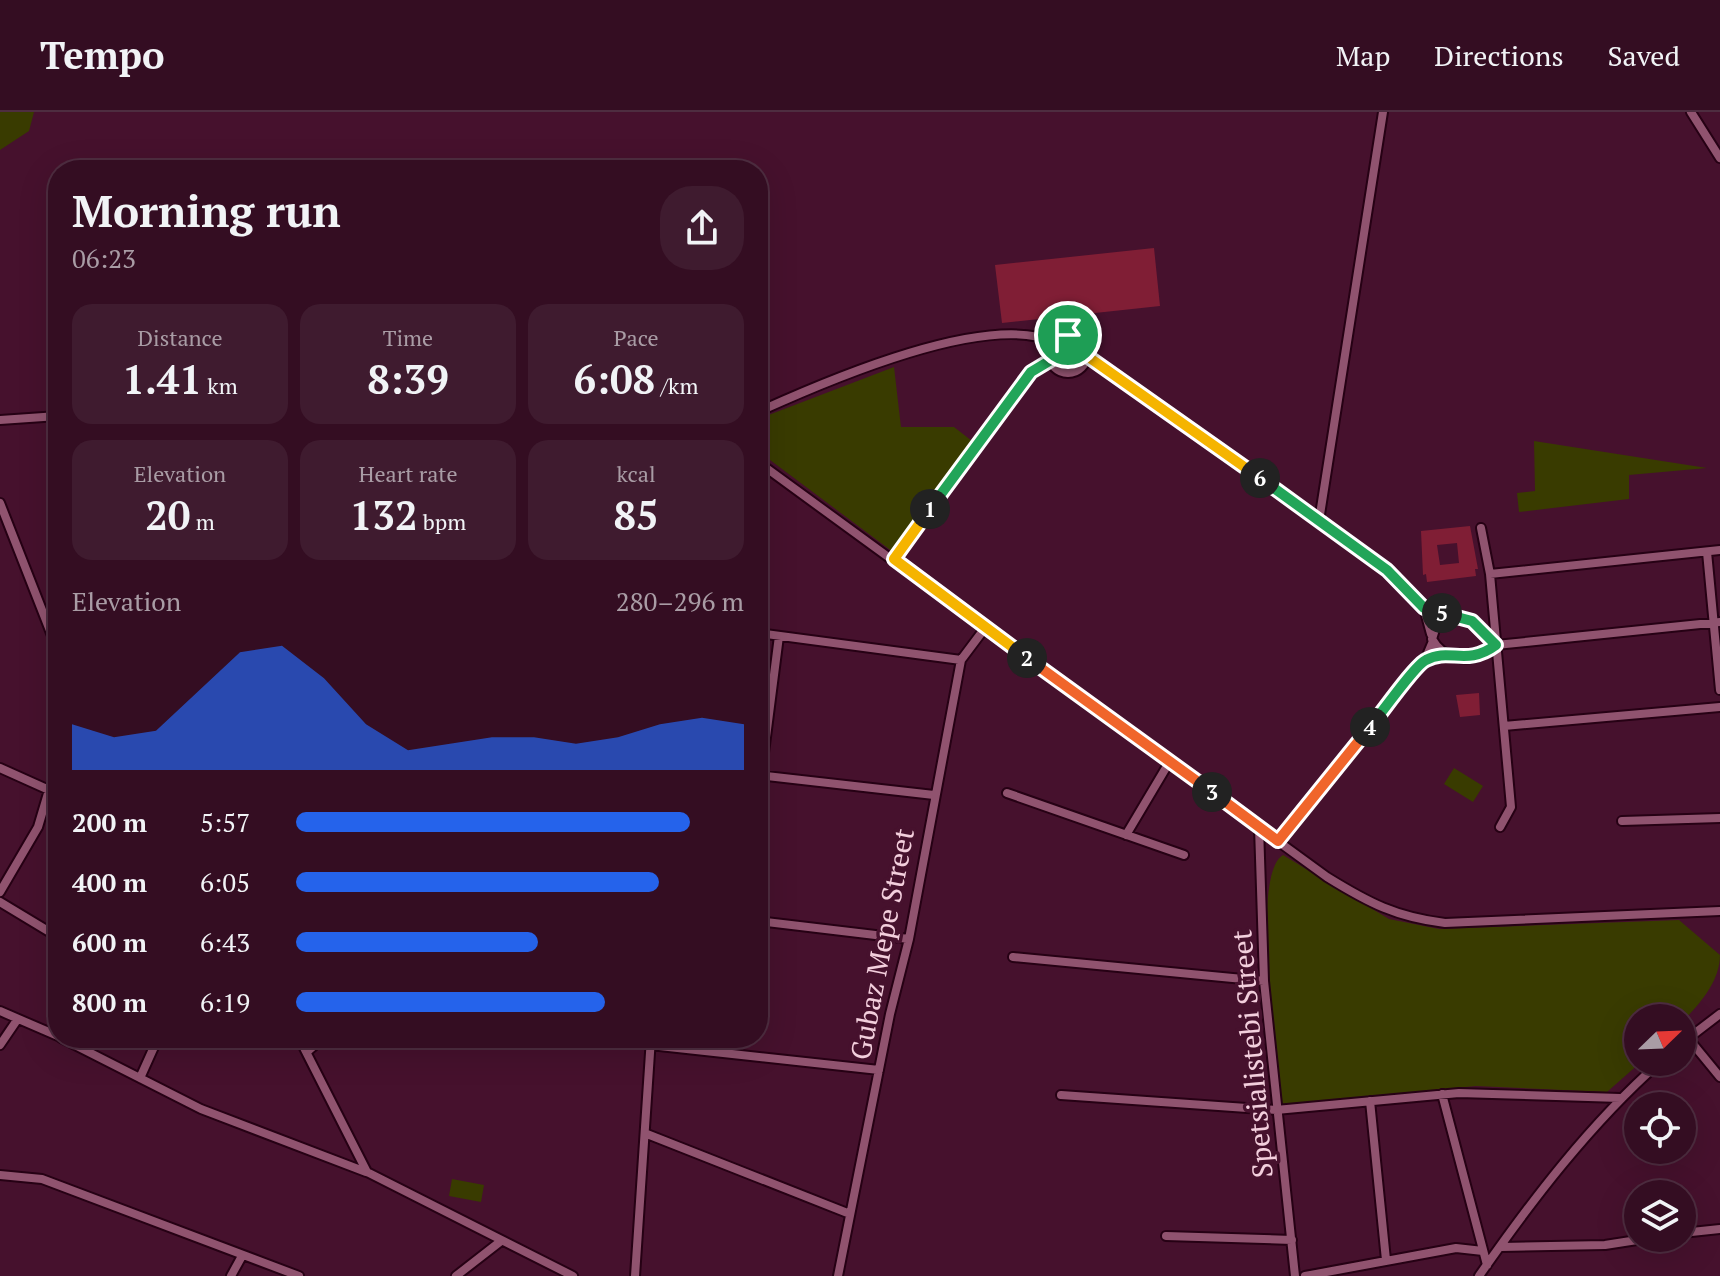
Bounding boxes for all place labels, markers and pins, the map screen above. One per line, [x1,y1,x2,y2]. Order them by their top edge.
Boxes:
pin [1034,301,1102,369]
pin: 6 [1240,458,1280,498]
pin: 1 [910,489,950,529]
pin: 5 [1422,593,1462,633]
pin: 2 [1007,638,1047,678]
pin: 4 [1350,707,1390,747]
pin: 3 [1192,772,1232,812]

